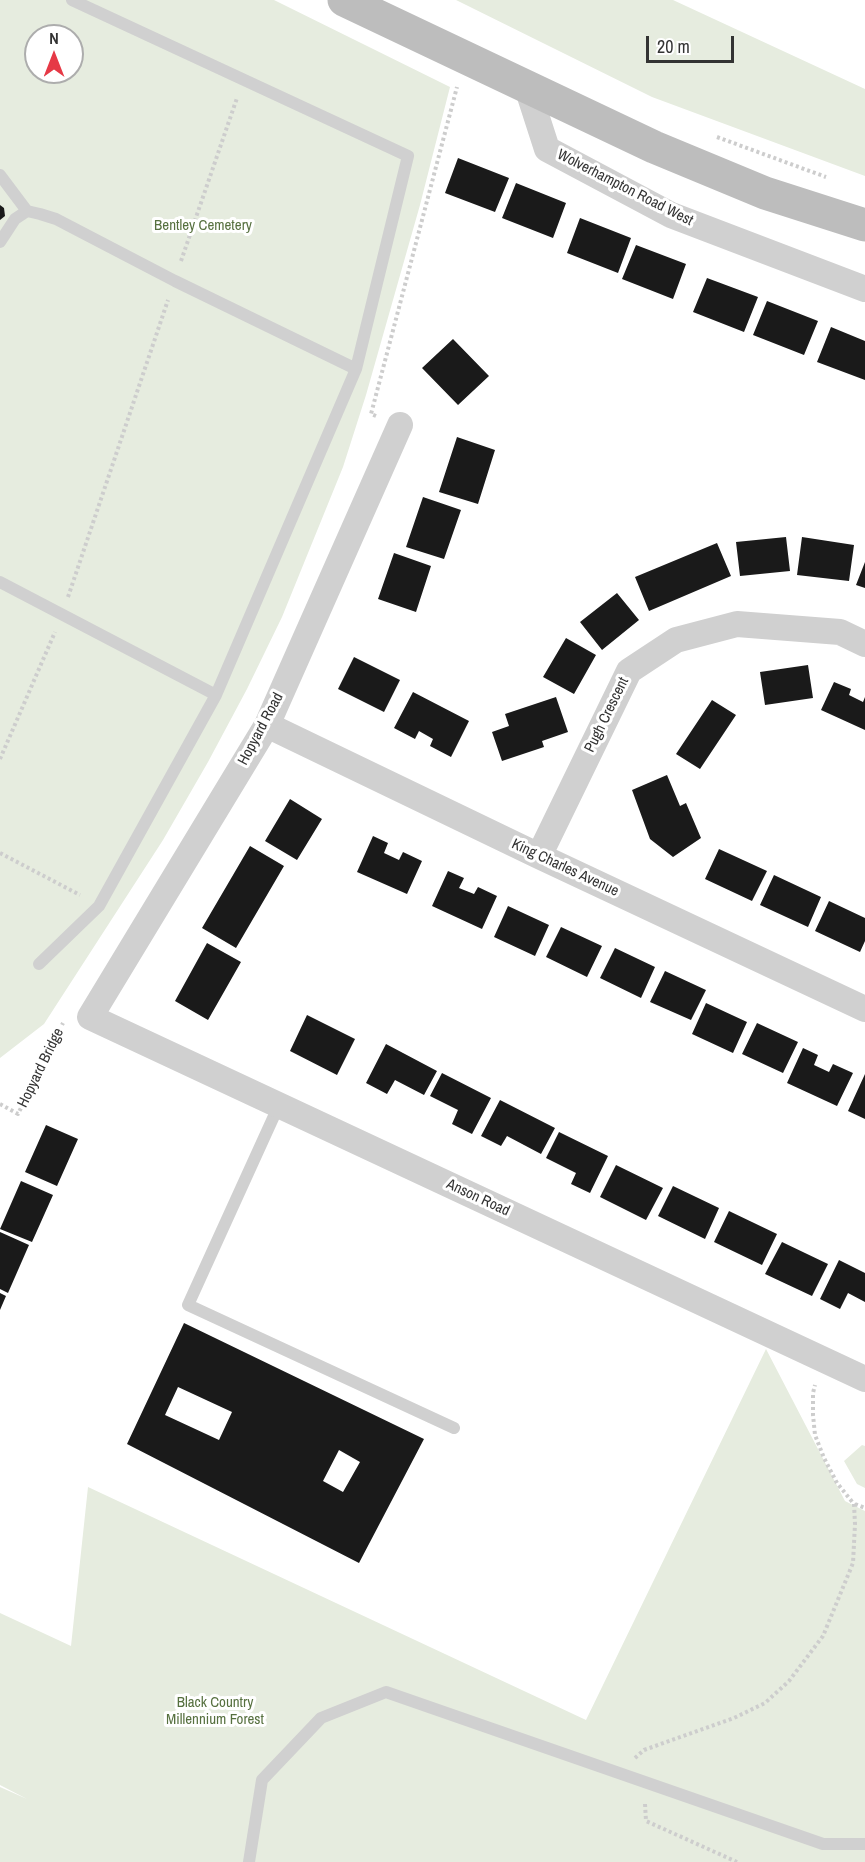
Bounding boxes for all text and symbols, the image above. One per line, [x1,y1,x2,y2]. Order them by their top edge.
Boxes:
north arrow [24,24,84,84]
scale bar [649,24,738,62]
text: N [49,27,59,49]
text: 20 m [657,34,690,59]
street label: Wolverhampton Road West [554,146,696,230]
park label: Bentley Cemetery [154,217,252,235]
street label: Pugh Crescent [581,674,633,756]
street label: Hopyard Road [234,690,288,768]
street label: King Charles Avenue [509,835,621,901]
street label: Hopyard Bridge [14,1025,68,1111]
street label: Anson Road [444,1176,512,1220]
park label: Black Country Millennium Forest [166,1694,264,1729]

